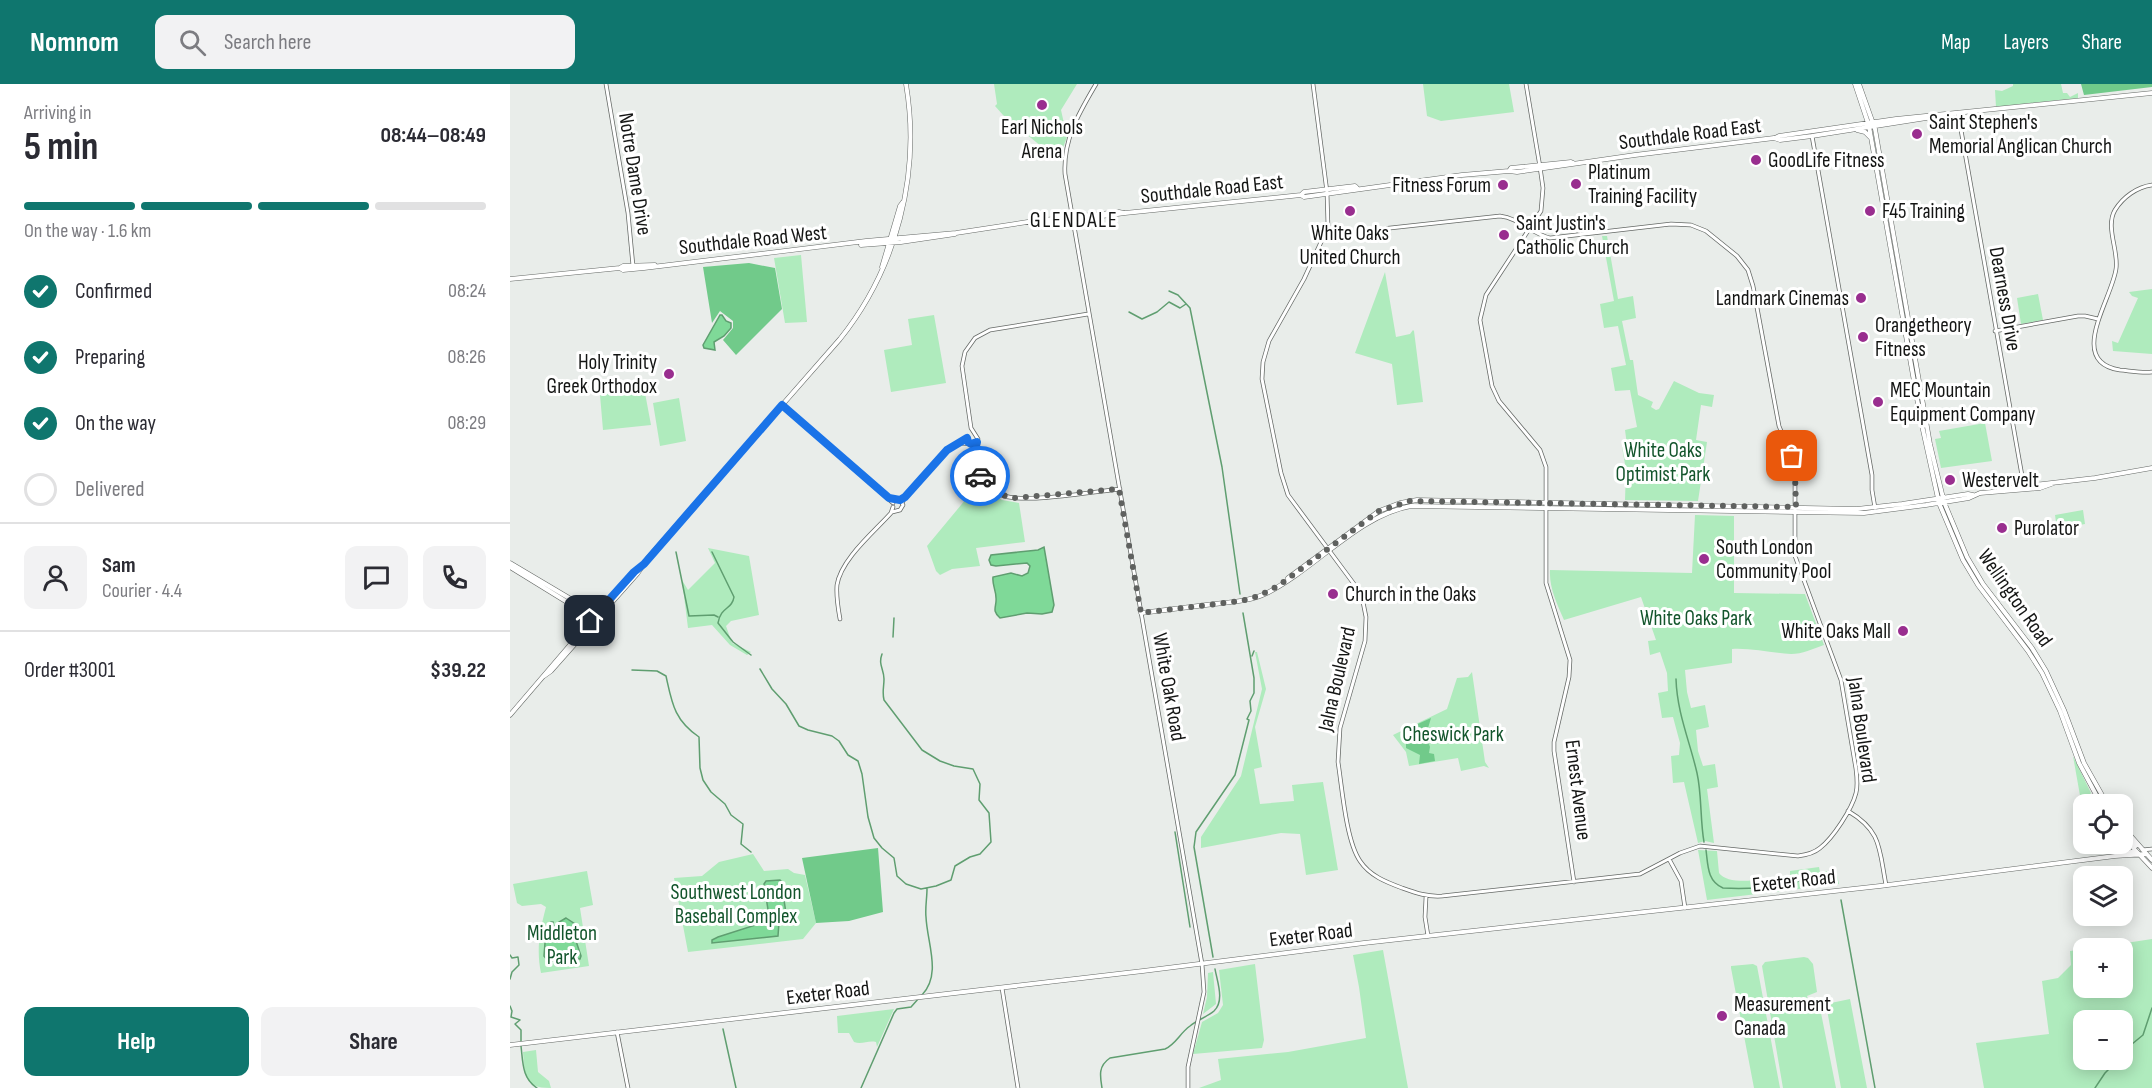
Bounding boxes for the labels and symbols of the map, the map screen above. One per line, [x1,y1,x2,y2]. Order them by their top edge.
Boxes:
marker: Earl Nichols Arena [1035,98,1049,112]
place label: Saint Stephen's Memorial Anglican Church [1929,110,2112,159]
street label: Notre Dame Drive [613,111,657,237]
street label: Southdale Road East [1617,113,1763,155]
place label: Earl Nichols Arena [1001,115,1083,164]
marker: Saint Stephen's Memorial Anglican Church [1910,127,1924,141]
place label: GoodLife Fitness [1768,148,1885,173]
marker: GoodLife Fitness [1749,153,1763,167]
place label: Platinum Training Facility [1588,160,1697,209]
street label: Southdale Road East [1140,169,1284,209]
place label: Fitness Forum [1392,173,1491,198]
marker: Platinum Training Facility [1569,177,1583,191]
marker: Fitness Forum [1496,178,1510,192]
place label: F45 Training [1882,199,1965,224]
marker: White Oaks United Church [1343,204,1357,218]
marker: F45 Training [1863,204,1877,218]
district label: GLENDALE [1030,207,1118,234]
place label: Saint Justin's Catholic Church [1516,211,1629,260]
street label: Southdale Road West [678,220,828,260]
place label: White Oaks United Church [1299,221,1401,270]
marker: Saint Justin's Catholic Church [1497,228,1511,242]
street label: Dearness Drive [1984,245,2026,353]
place label: Landmark Cinemas [1716,286,1849,311]
marker: Landmark Cinemas [1854,291,1868,305]
place label: Orangetheory Fitness [1875,313,1972,362]
marker: Orangetheory Fitness [1856,330,1870,344]
place label: Holy Trinity Greek Orthodox [547,350,657,399]
marker: Holy Trinity Greek Orthodox [662,367,676,381]
place label: MEC Mountain Equipment Company [1890,378,2035,427]
marker: MEC Mountain Equipment Company [1871,395,1885,409]
pin [1766,430,1817,481]
park label: White Oaks Optimist Park [1616,438,1710,487]
courier [950,446,1010,506]
place label: Westervelt [1962,468,2039,493]
marker: Westervelt [1943,473,1957,487]
place label: Purolator [2014,516,2079,541]
marker: Purolator [1995,521,2009,535]
place label: South London Community Pool [1716,535,1831,584]
street label: Wellington Road [1972,544,2058,652]
marker: South London Community Pool [1697,552,1711,566]
place label: Church in the Oaks [1345,582,1476,607]
marker: Church in the Oaks [1326,587,1340,601]
pin [564,595,615,646]
park label: White Oaks Park [1640,606,1752,631]
place label: White Oaks Mall [1781,619,1891,644]
marker: White Oaks Mall [1896,624,1910,638]
street label: Jalna Boulevard [1313,625,1361,734]
street label: White Oak Road [1147,631,1191,743]
street label: Jalna Boulevard [1842,675,1882,784]
park label: Cheswick Park [1402,722,1504,747]
street label: Ernest Avenue [1559,738,1597,842]
street label: Exeter Road [1751,864,1837,898]
park label: Southwest London Baseball Complex [671,880,802,929]
street label: Exeter Road [1268,917,1354,953]
park label: Middleton Park [527,921,597,970]
street label: Exeter Road [785,975,871,1011]
place label: Measurement Canada [1734,992,1831,1041]
marker: Measurement Canada [1715,1009,1729,1023]

